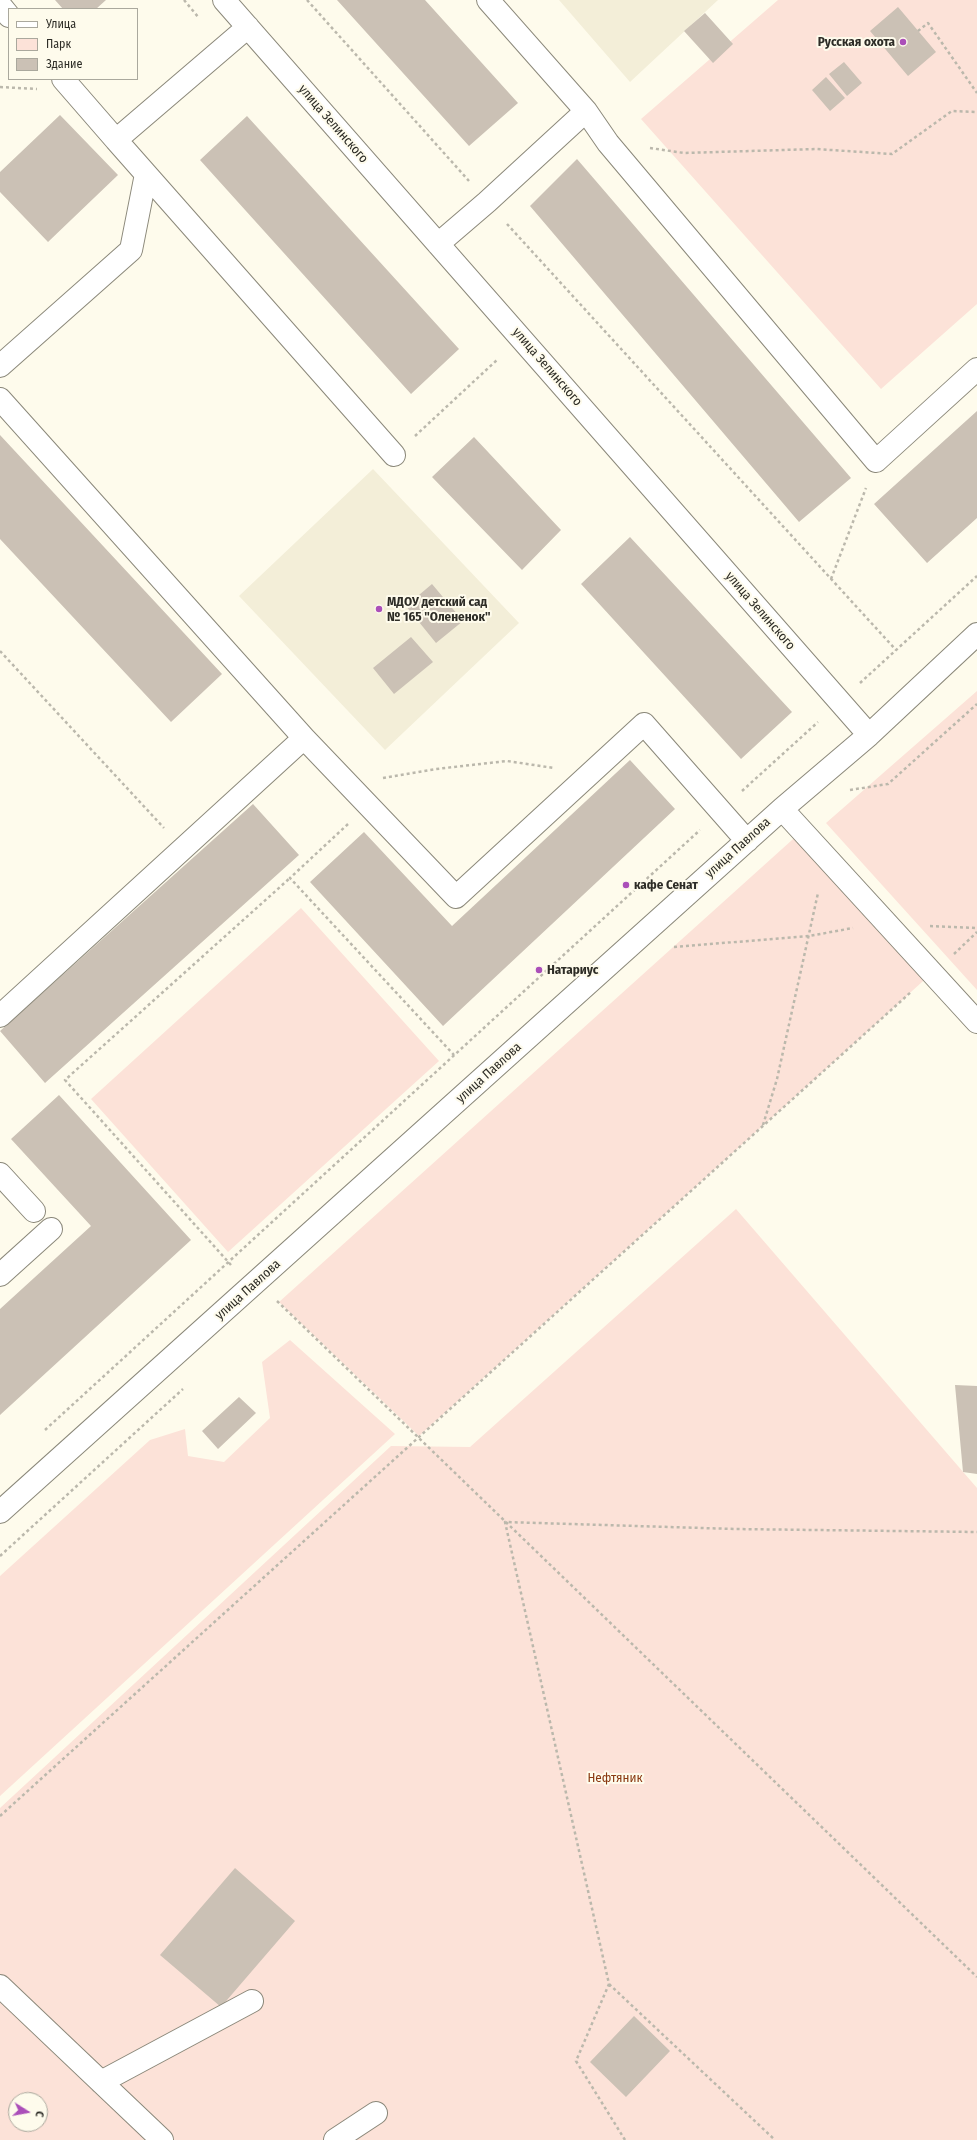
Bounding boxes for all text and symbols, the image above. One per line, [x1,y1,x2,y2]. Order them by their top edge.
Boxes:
legend [8,8,138,80]
text: Улица [46,17,76,31]
place label: Русская охота [818,34,895,50]
text: Парк [46,37,71,51]
marker: Русская охота [898,37,908,47]
text: Здание [46,57,82,71]
street label: улица Зелинского [295,82,371,166]
street label: улица Зелинского [509,325,585,409]
street label: улица Зелинского [722,569,798,653]
place label: МДОУ детский сад № 165 "Олененок" [387,594,491,625]
marker: МДОУ детский сад № 165 "Олененок" [374,604,384,614]
street label: улица Павлова [702,815,774,881]
place label: кафе Сенат [634,877,698,893]
marker: кафе Сенат [621,880,631,890]
place label: Натариус [547,962,598,978]
marker: Натариус [534,965,544,975]
street label: улица Павлова [453,1040,525,1106]
street label: улица Павлова [212,1257,284,1323]
park label: Нефтяник [587,1770,643,1786]
north arrow [8,2092,48,2132]
text: С [32,2110,46,2118]

